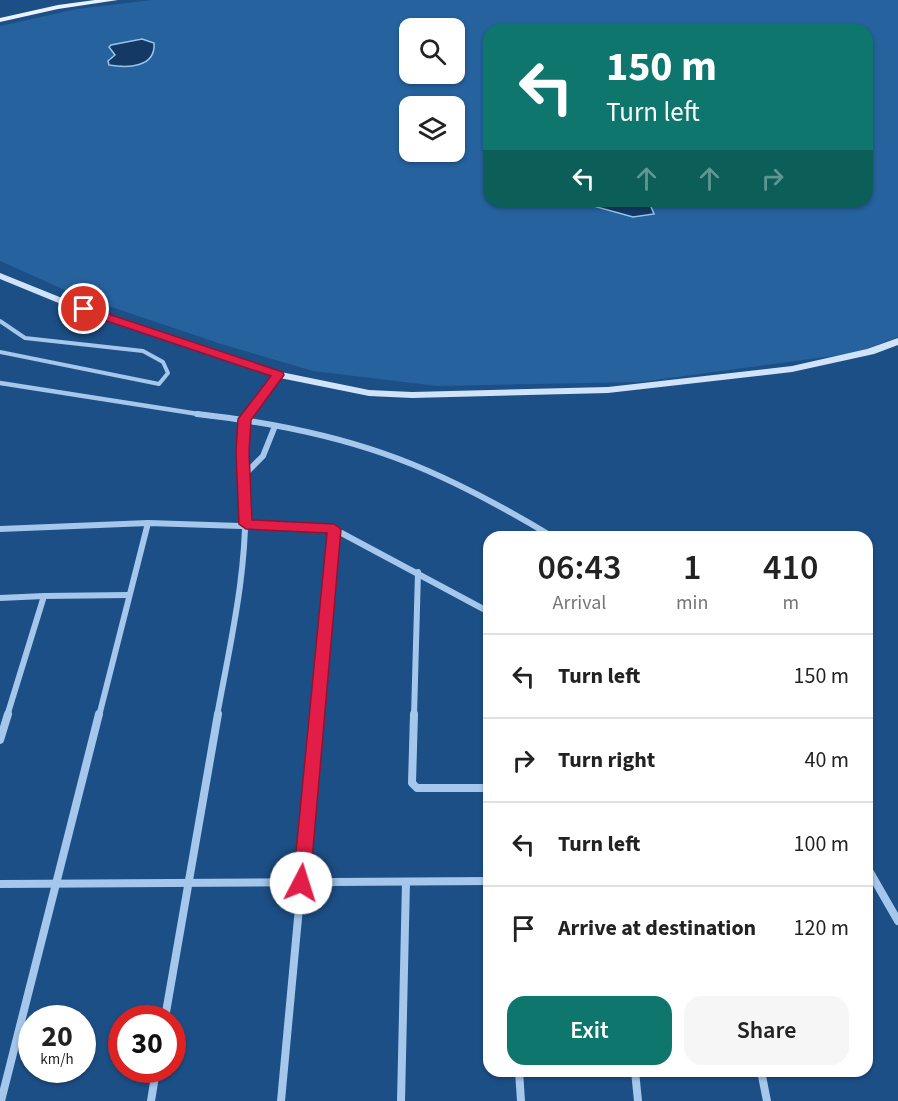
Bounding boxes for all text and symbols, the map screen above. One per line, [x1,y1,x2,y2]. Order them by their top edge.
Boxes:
map controls [399,18,465,162]
button: search [399,18,465,84]
text: 150 m [606,37,717,97]
icon: left [507,48,585,126]
text: Turn left [606,93,700,132]
button: layers [399,96,465,162]
icon: left [567,162,600,195]
icon: ahead [630,162,663,195]
icon: ahead [693,162,726,195]
icon: right [756,162,789,195]
pin [58,283,109,334]
icon: arrive [67,292,100,325]
text: 06:43 [538,542,621,593]
text: 1 [683,542,701,593]
text: 410 [763,542,818,593]
text: Arrival [553,589,606,617]
text: min [676,589,708,617]
text: m [782,589,799,617]
icon: left [507,660,540,693]
text: Turn left [558,660,640,692]
text: 150 m [794,660,849,692]
icon: right [507,744,540,777]
text: Turn right [558,744,655,776]
text: 40 m [804,744,849,776]
icon: left [507,828,540,861]
text: Turn left [558,828,640,860]
text: 100 m [794,828,849,860]
position arrow [269,851,333,915]
icon: arrive [507,912,540,945]
text: Arrive at destination [558,912,756,944]
text: 120 m [794,912,849,944]
button: Exit [507,996,672,1065]
button: Share [684,996,849,1065]
speed limit sign: 30 [108,1005,186,1083]
text: 20 [41,1015,73,1058]
text: km/h [40,1049,74,1070]

